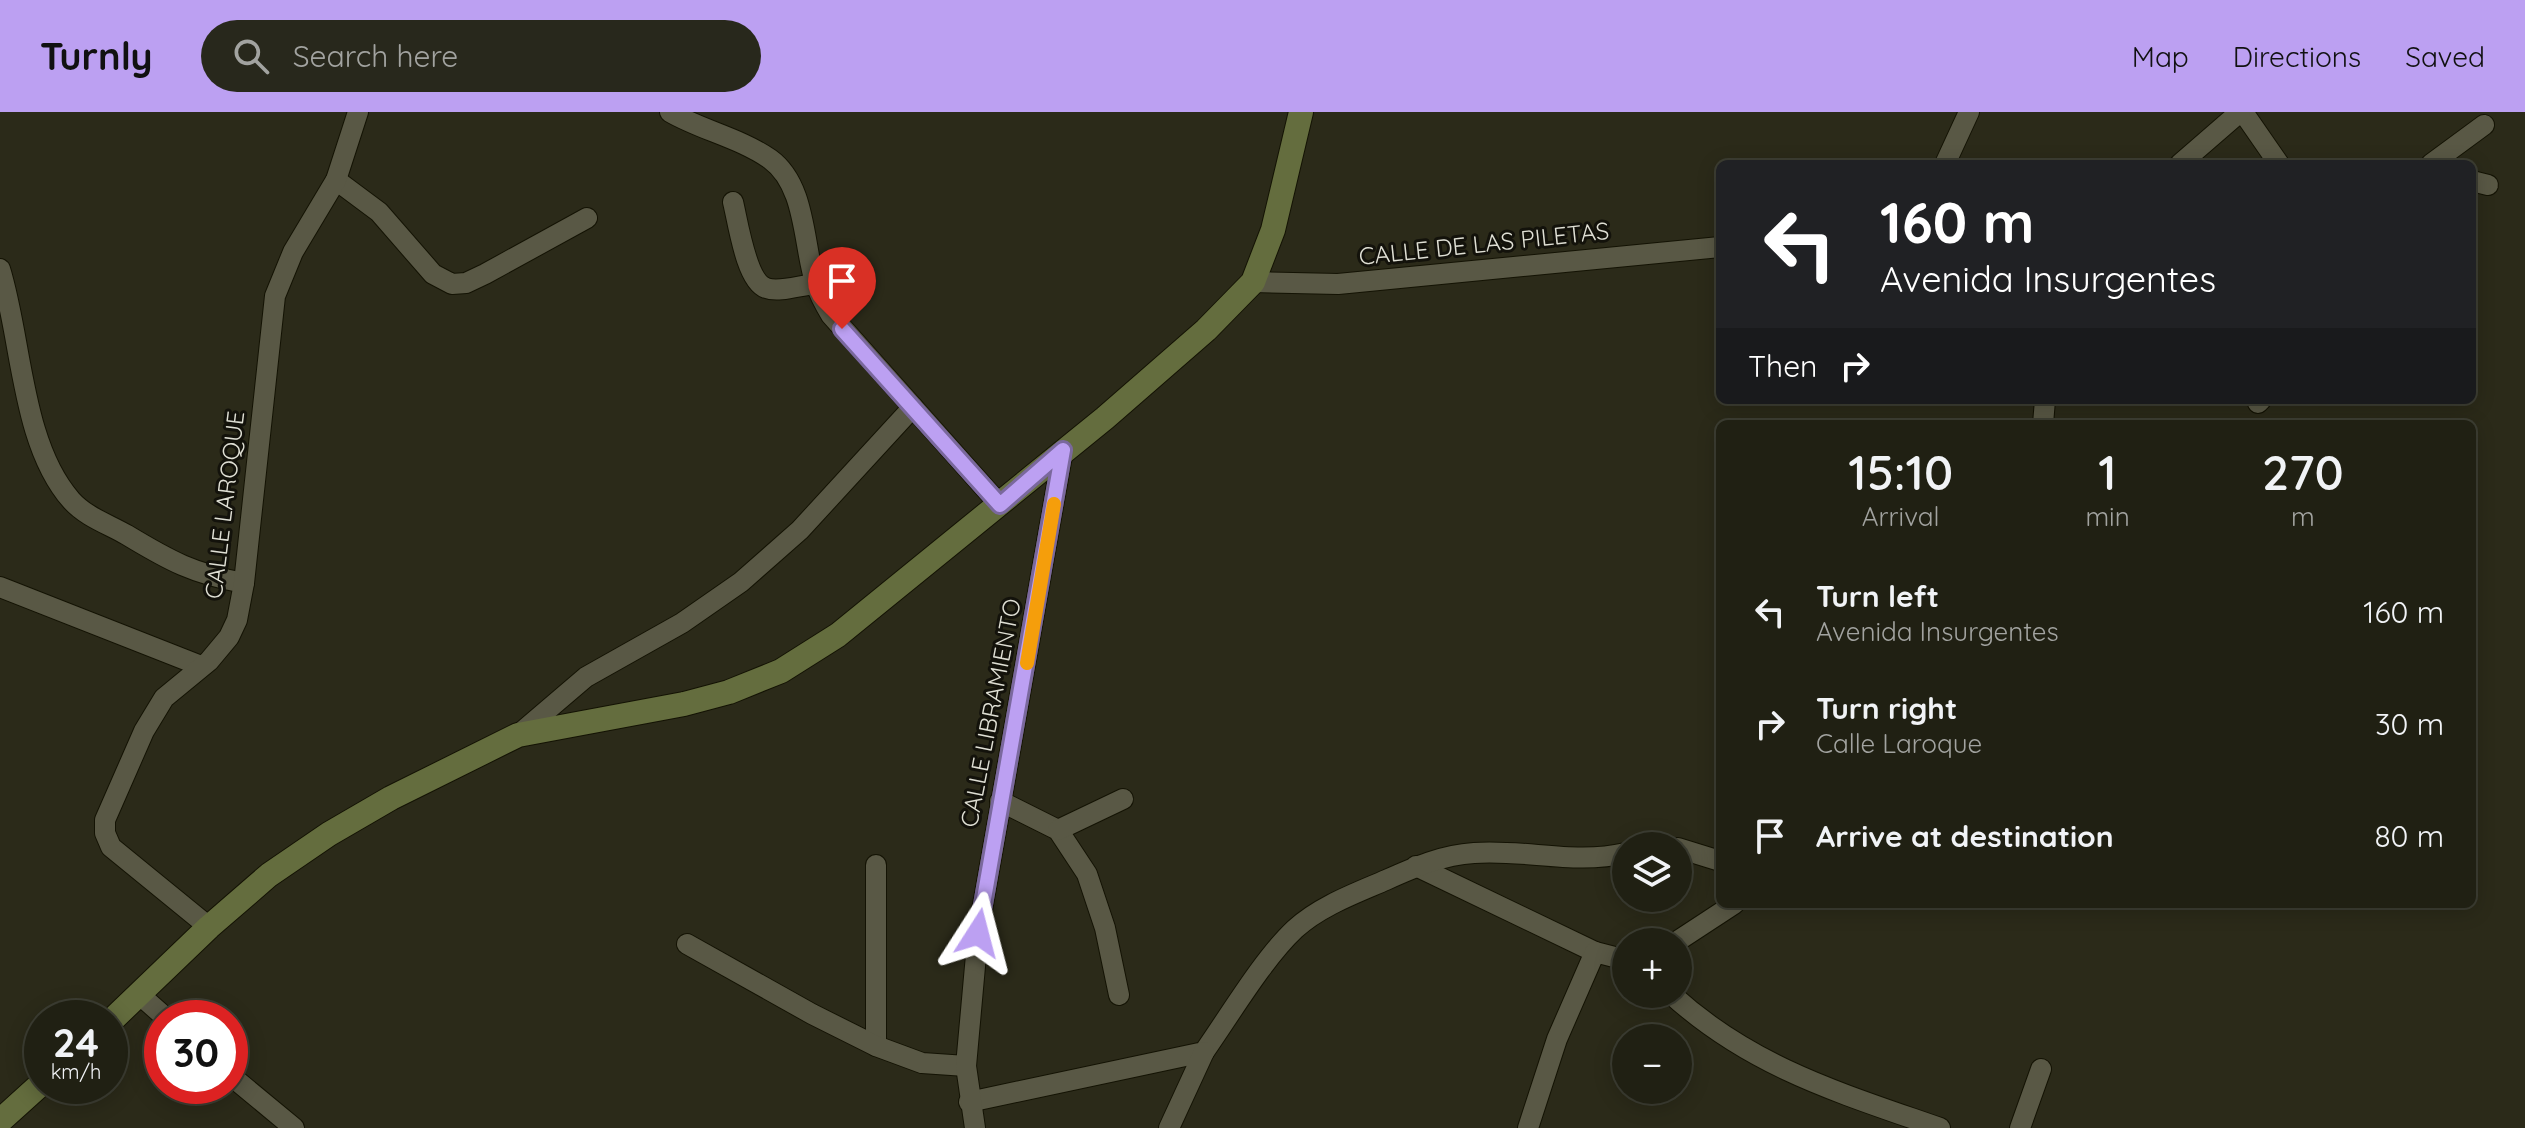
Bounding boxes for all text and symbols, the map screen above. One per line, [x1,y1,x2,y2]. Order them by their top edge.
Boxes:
search box [201,20,761,92]
text: Turnly [40,32,153,80]
icon: search [229,34,273,78]
text: Search here [293,37,458,75]
text: Map [2132,39,2189,74]
text: Directions [2233,39,2361,74]
text: Saved [2405,39,2485,74]
text: 160 m [1880,187,2034,257]
icon: left [1748,192,1852,296]
street label: CALLE DE LAS PILETAS [1357,215,1611,271]
pin [808,247,876,329]
text: Avenida Insurgentes [1880,256,2216,301]
icon: arrive [820,259,864,303]
icon: right [1833,344,1877,388]
text: Then [1748,347,1817,385]
street label: CALLE LAROQUE [198,409,250,600]
text: 15:10 [1848,442,1953,502]
text: 1 [2098,442,2117,502]
text: 270 [2262,442,2344,502]
text: Arrival [1862,500,1940,533]
text: min [2085,500,2130,533]
text: m [2291,500,2315,533]
text: Turn left [1816,577,1939,615]
icon: left [1748,590,1792,634]
text: 160 m [2363,593,2444,631]
street label: CALLE LIBRAMIENTO [953,596,1027,830]
text: Avenida Insurgentes [1816,615,2059,648]
text: Turn right [1816,689,1957,727]
icon: right [1748,702,1792,746]
text: 30 m [2375,705,2444,743]
text: Calle Laroque [1816,727,1982,760]
icon: arrive [1748,814,1792,858]
text: Arrive at destination [1816,817,2114,855]
text: 80 m [2374,817,2444,855]
map controls [1612,832,1692,1104]
button: layers [1612,832,1692,912]
position arrow [936,891,1020,975]
button: + [1612,928,1692,1008]
speed limit sign: 30 [144,1000,248,1104]
text: 24 [53,1017,99,1067]
button: − [1612,1024,1692,1104]
text: km/h [51,1059,101,1084]

